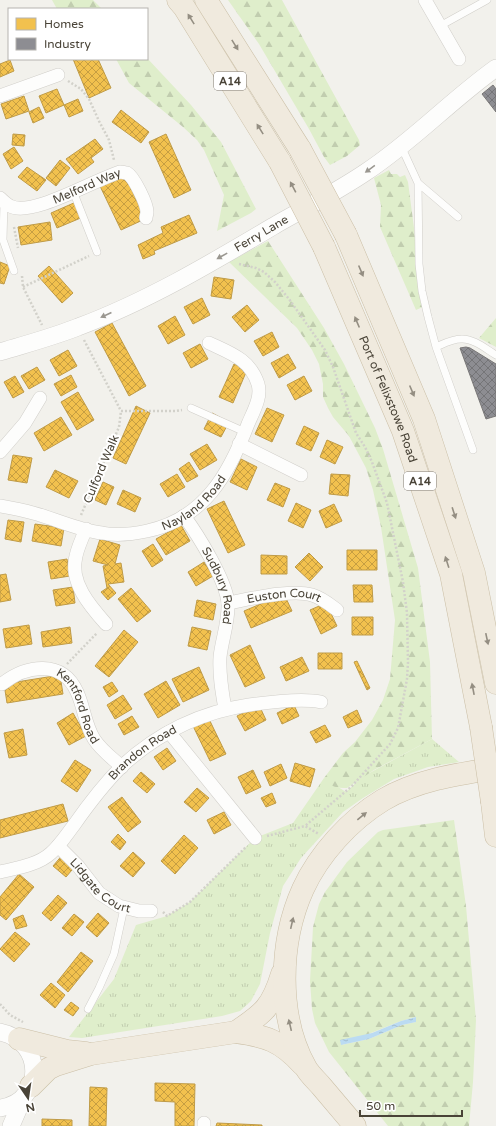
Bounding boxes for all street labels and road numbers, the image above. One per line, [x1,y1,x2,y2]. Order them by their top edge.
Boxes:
road number: A14 [214,72,246,90]
street label: Melford Way [51,165,123,207]
street label: Ferry Lane [232,212,291,255]
street label: Port of Felixstowe Road [356,334,420,464]
street label: Culford Walk [80,432,122,505]
street label: Nayland Road [160,472,229,533]
road number: A14 [404,472,436,490]
street label: Sudbury Road [199,545,235,625]
street label: Euston Court [246,586,324,606]
street label: Kentford Road [54,665,102,746]
street label: Brandon Road [105,722,179,783]
street label: Lidgate Court [67,855,132,916]

